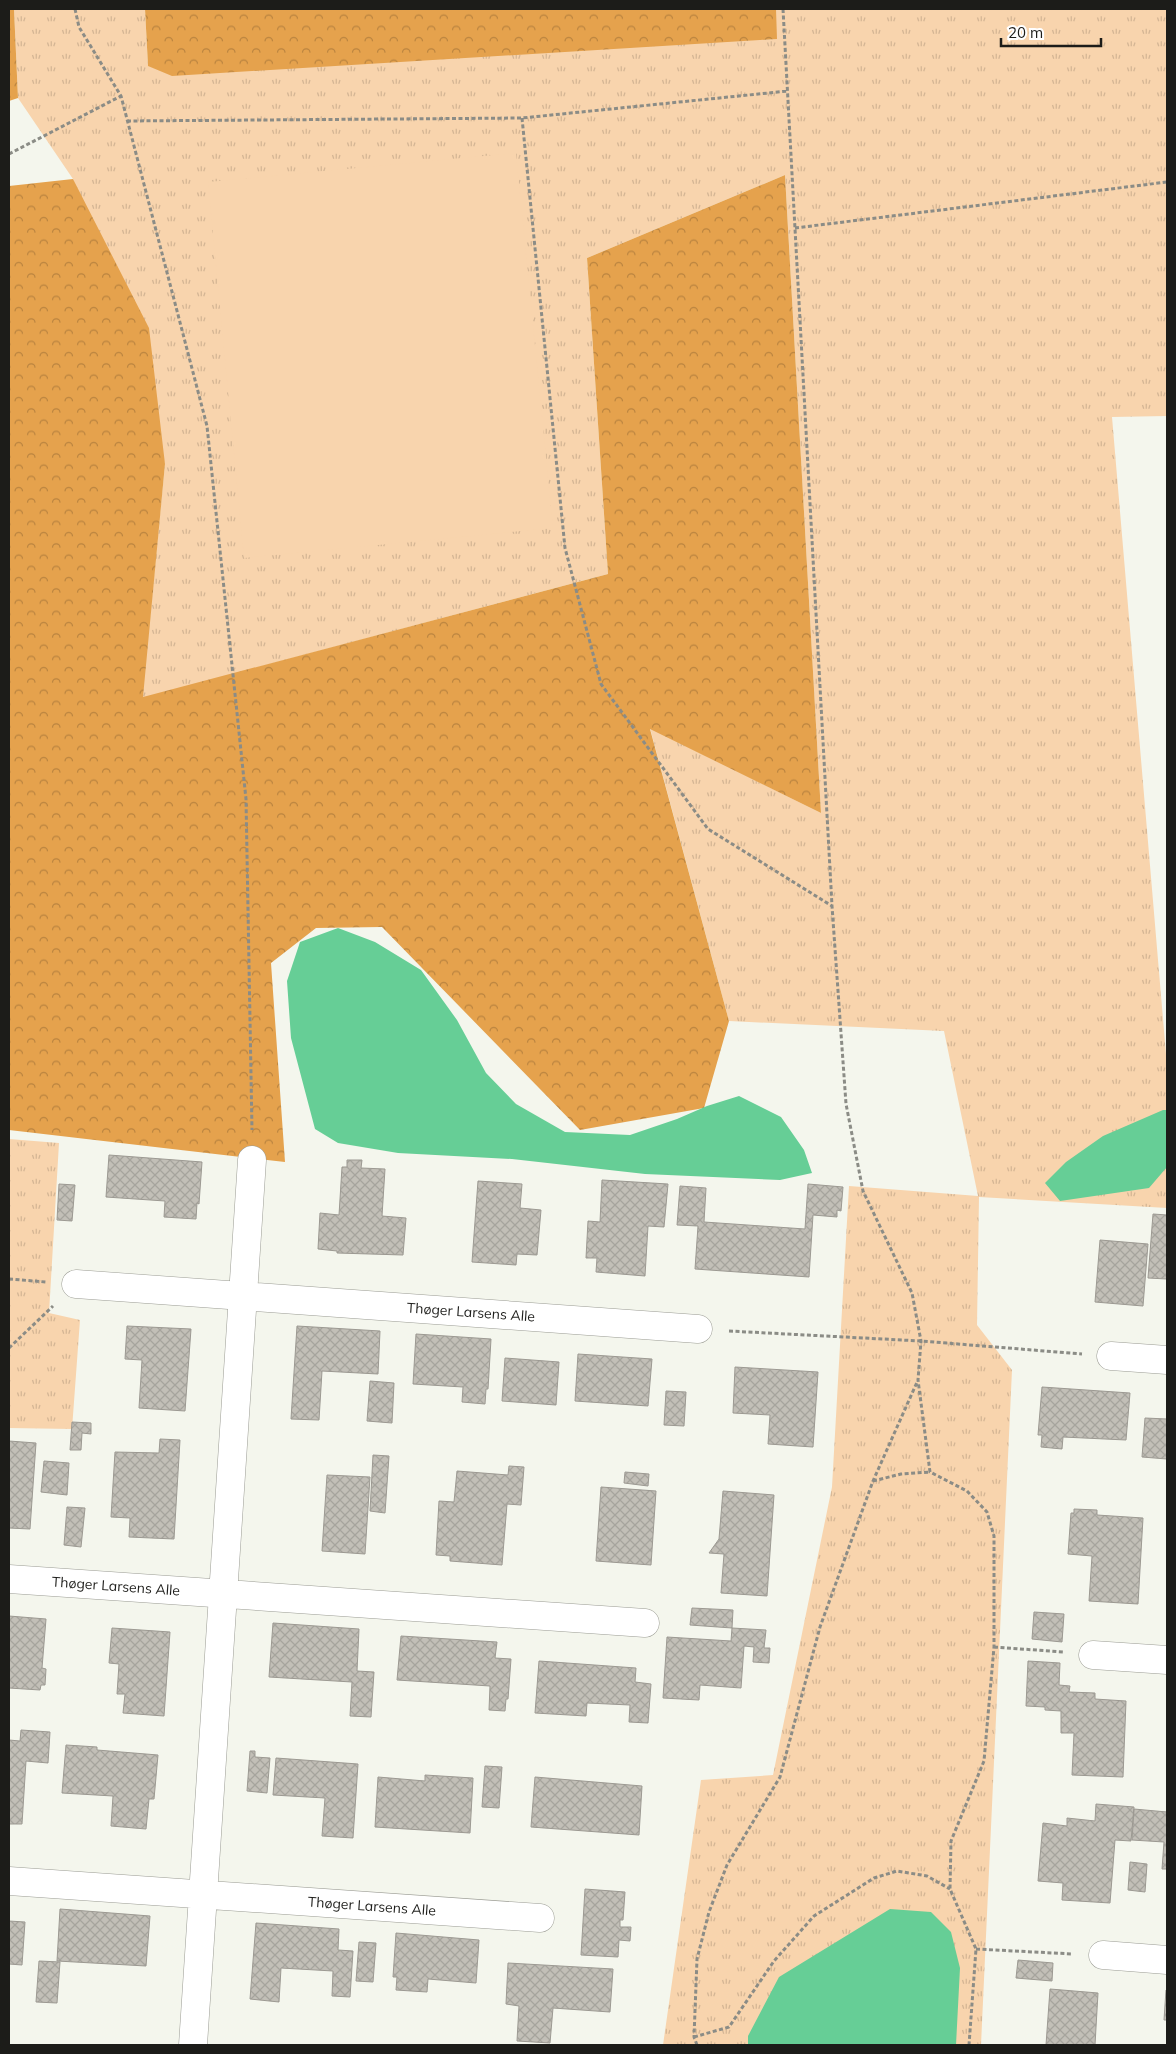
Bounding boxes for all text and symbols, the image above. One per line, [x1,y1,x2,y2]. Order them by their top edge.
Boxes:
scale bar [1001,15,1101,47]
text: 20 m [1008,23,1043,42]
street label: Thøger Larsens Alle [406,1299,536,1325]
street label: Thøger Larsens Alle [51,1573,181,1599]
street label: Thøger Larsens Alle [307,1893,437,1919]

